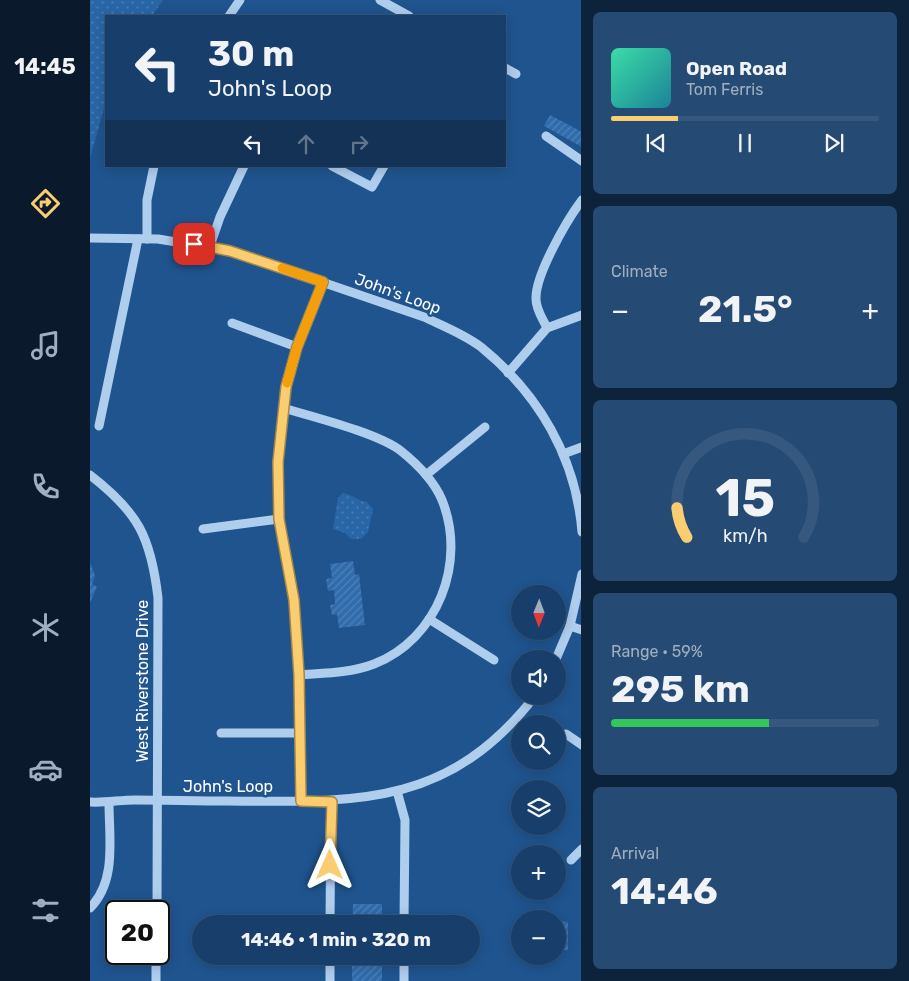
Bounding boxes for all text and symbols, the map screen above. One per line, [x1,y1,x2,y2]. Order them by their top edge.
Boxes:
text: 30 m [208,33,294,75]
icon: left [125,35,190,100]
text: 14:45 [14,53,76,80]
text: Open Road [686,57,787,80]
text: John's Loop [208,75,332,102]
text: Tom Ferris [686,80,763,99]
icon: previous [642,129,670,157]
icon: pause [731,129,759,157]
icon: next [820,129,848,157]
icon: left [239,130,267,158]
icon: ahead [292,130,320,158]
icon: right [345,130,373,158]
icon: directions [28,186,63,221]
pin [173,223,215,265]
icon: arrive [180,230,208,258]
text: Climate [611,262,668,281]
street label: John's Loop [352,269,443,318]
text: 21.5° [698,286,793,332]
text: − [611,294,629,327]
text: + [862,294,879,327]
icon: music [28,328,63,363]
text: 15 [715,467,775,529]
icon: phone [28,469,63,504]
text: km/h [723,525,767,546]
north arrow [511,585,566,640]
map controls [511,585,566,965]
street label: West Riverstone Drive [133,600,152,762]
icon: climate [28,610,63,645]
text: Range · 59% [611,642,703,661]
button: sound [511,650,566,705]
text: 295 km [611,666,750,712]
button: search [511,715,566,770]
icon: car [28,752,63,787]
street label: John's Loop [183,777,273,796]
button: layers [511,780,566,835]
position arrow [303,838,355,890]
text: Arrival [611,844,659,863]
button: + [511,845,566,900]
text: 14:46 [611,868,718,914]
icon: filters [28,893,63,928]
speed limit sign: 20 [105,900,170,965]
button: − [511,910,566,965]
text: 14:46 · 1 min · 320 m [241,928,431,951]

